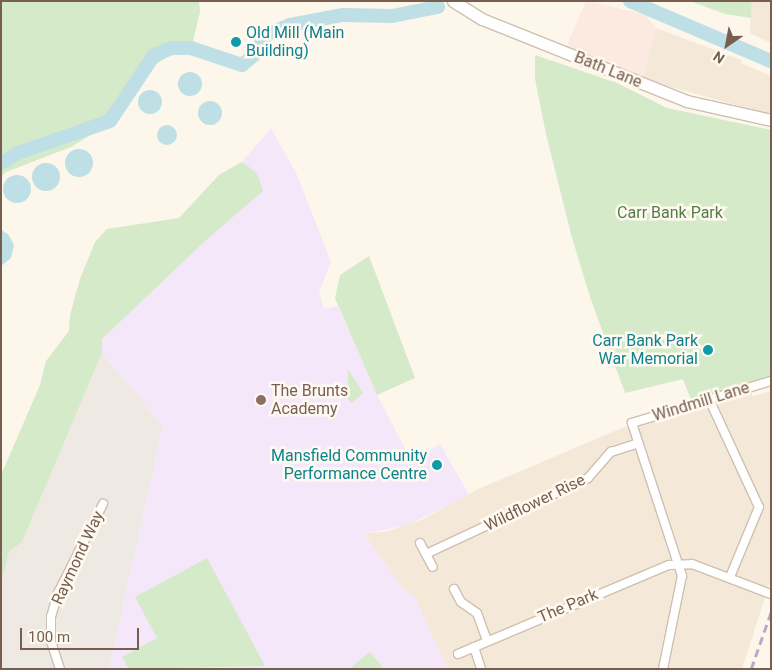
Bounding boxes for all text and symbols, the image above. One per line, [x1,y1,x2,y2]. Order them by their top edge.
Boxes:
north arrow [702,20,752,70]
place label: Old Mill (Main Building) [246,23,344,61]
marker: Old Mill (Main Building) [230,36,242,48]
street label: Bath Lane [571,48,645,92]
text: N [710,48,727,67]
park label: Carr Bank Park [617,203,723,223]
place label: Carr Bank Park War Memorial [592,331,698,369]
marker: Carr Bank Park War Memorial [702,344,714,356]
street label: Windmill Lane [650,378,752,426]
place label: The Brunts Academy [271,381,348,419]
marker: The Brunts Academy [255,394,267,406]
place label: Mansfield Community Performance Centre [271,446,427,484]
marker: Mansfield Community Performance Centre [431,459,443,471]
street label: Wildflower Rise [482,470,588,536]
street label: Raymond Way [48,508,108,608]
street label: The Park [535,585,601,627]
scale bar [22,618,141,650]
text: 100 m [28,628,70,646]

